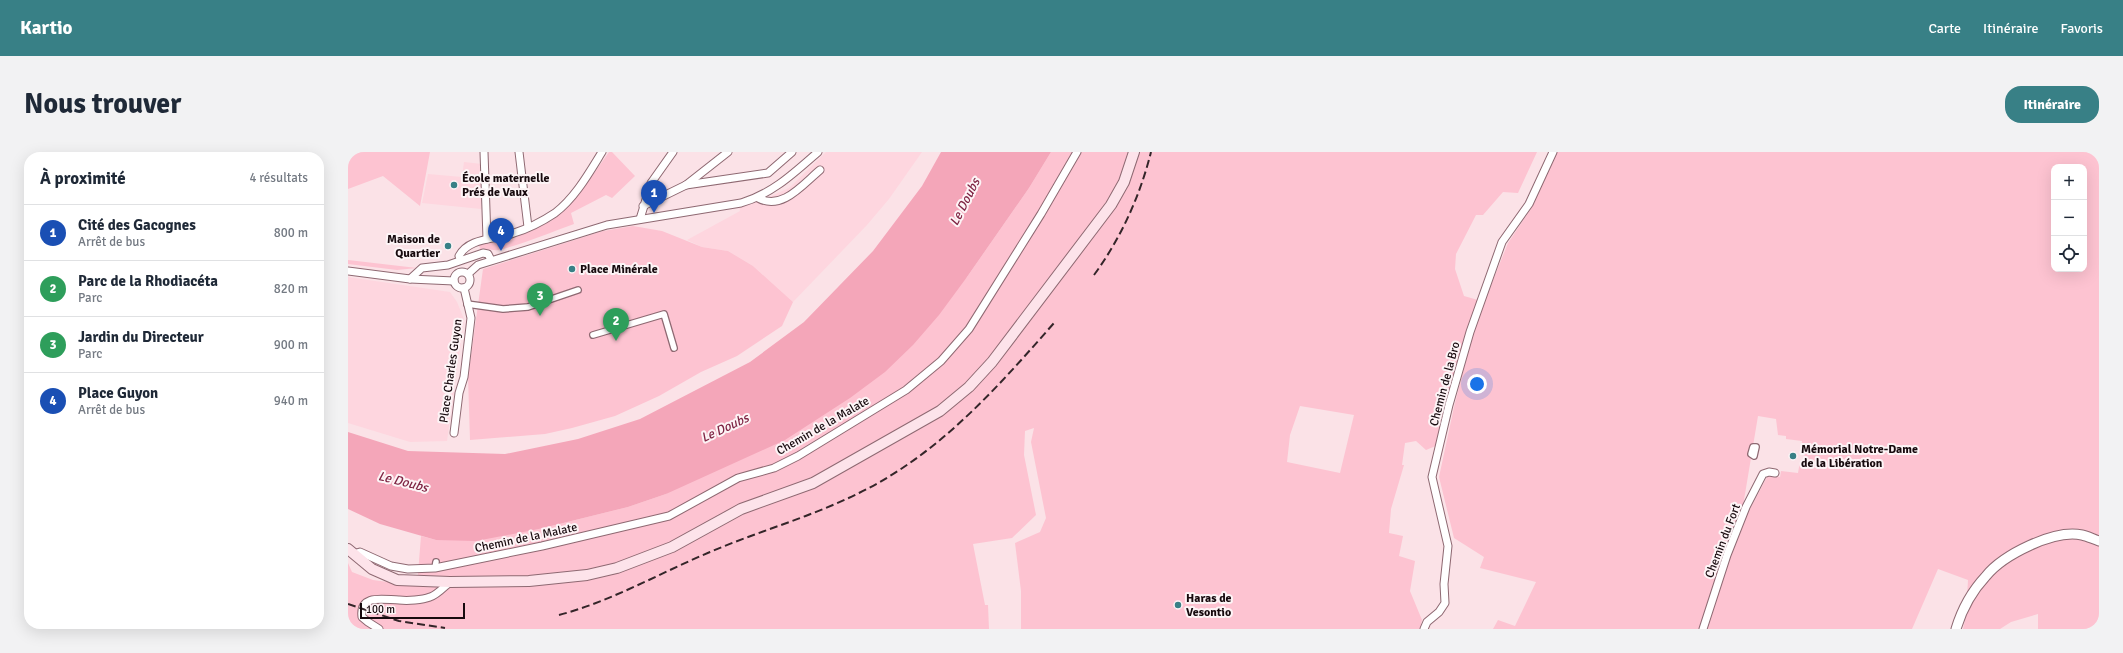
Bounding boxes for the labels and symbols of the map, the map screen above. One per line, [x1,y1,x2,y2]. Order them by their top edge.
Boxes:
place label: École maternelle Prés de Vaux [462,171,550,200]
water label: Le Doubs [946,175,984,228]
marker: École maternelle Prés de Vaux [449,180,459,190]
pin: 1 [641,180,667,213]
pin: 4 [488,218,514,251]
place label: Maison de Quartier [387,232,440,261]
marker: Maison de Quartier [443,241,453,251]
place label: Place Minérale [580,262,658,277]
marker: Place Minérale [567,264,577,274]
pin: 3 [527,283,553,316]
pin: 2 [603,308,629,341]
street label: Place Charles Guyon [436,318,466,424]
street label: Chemin de la Bro [1427,340,1463,428]
your location [1467,374,1487,394]
street label: Chemin de la Malate [774,393,872,459]
water label: Le Doubs [699,409,753,446]
place label: Mémorial Notre-Dame de la Libération [1801,442,1918,471]
marker: Mémorial Notre-Dame de la Libération [1788,451,1798,461]
water label: Le Doubs [376,468,431,496]
street label: Chemin du Fort [1702,502,1744,580]
street label: Chemin de la Malate [473,520,579,556]
place label: Haras de Vesontio [1186,591,1232,620]
marker: Haras de Vesontio [1173,600,1183,610]
scale bar [360,601,465,620]

